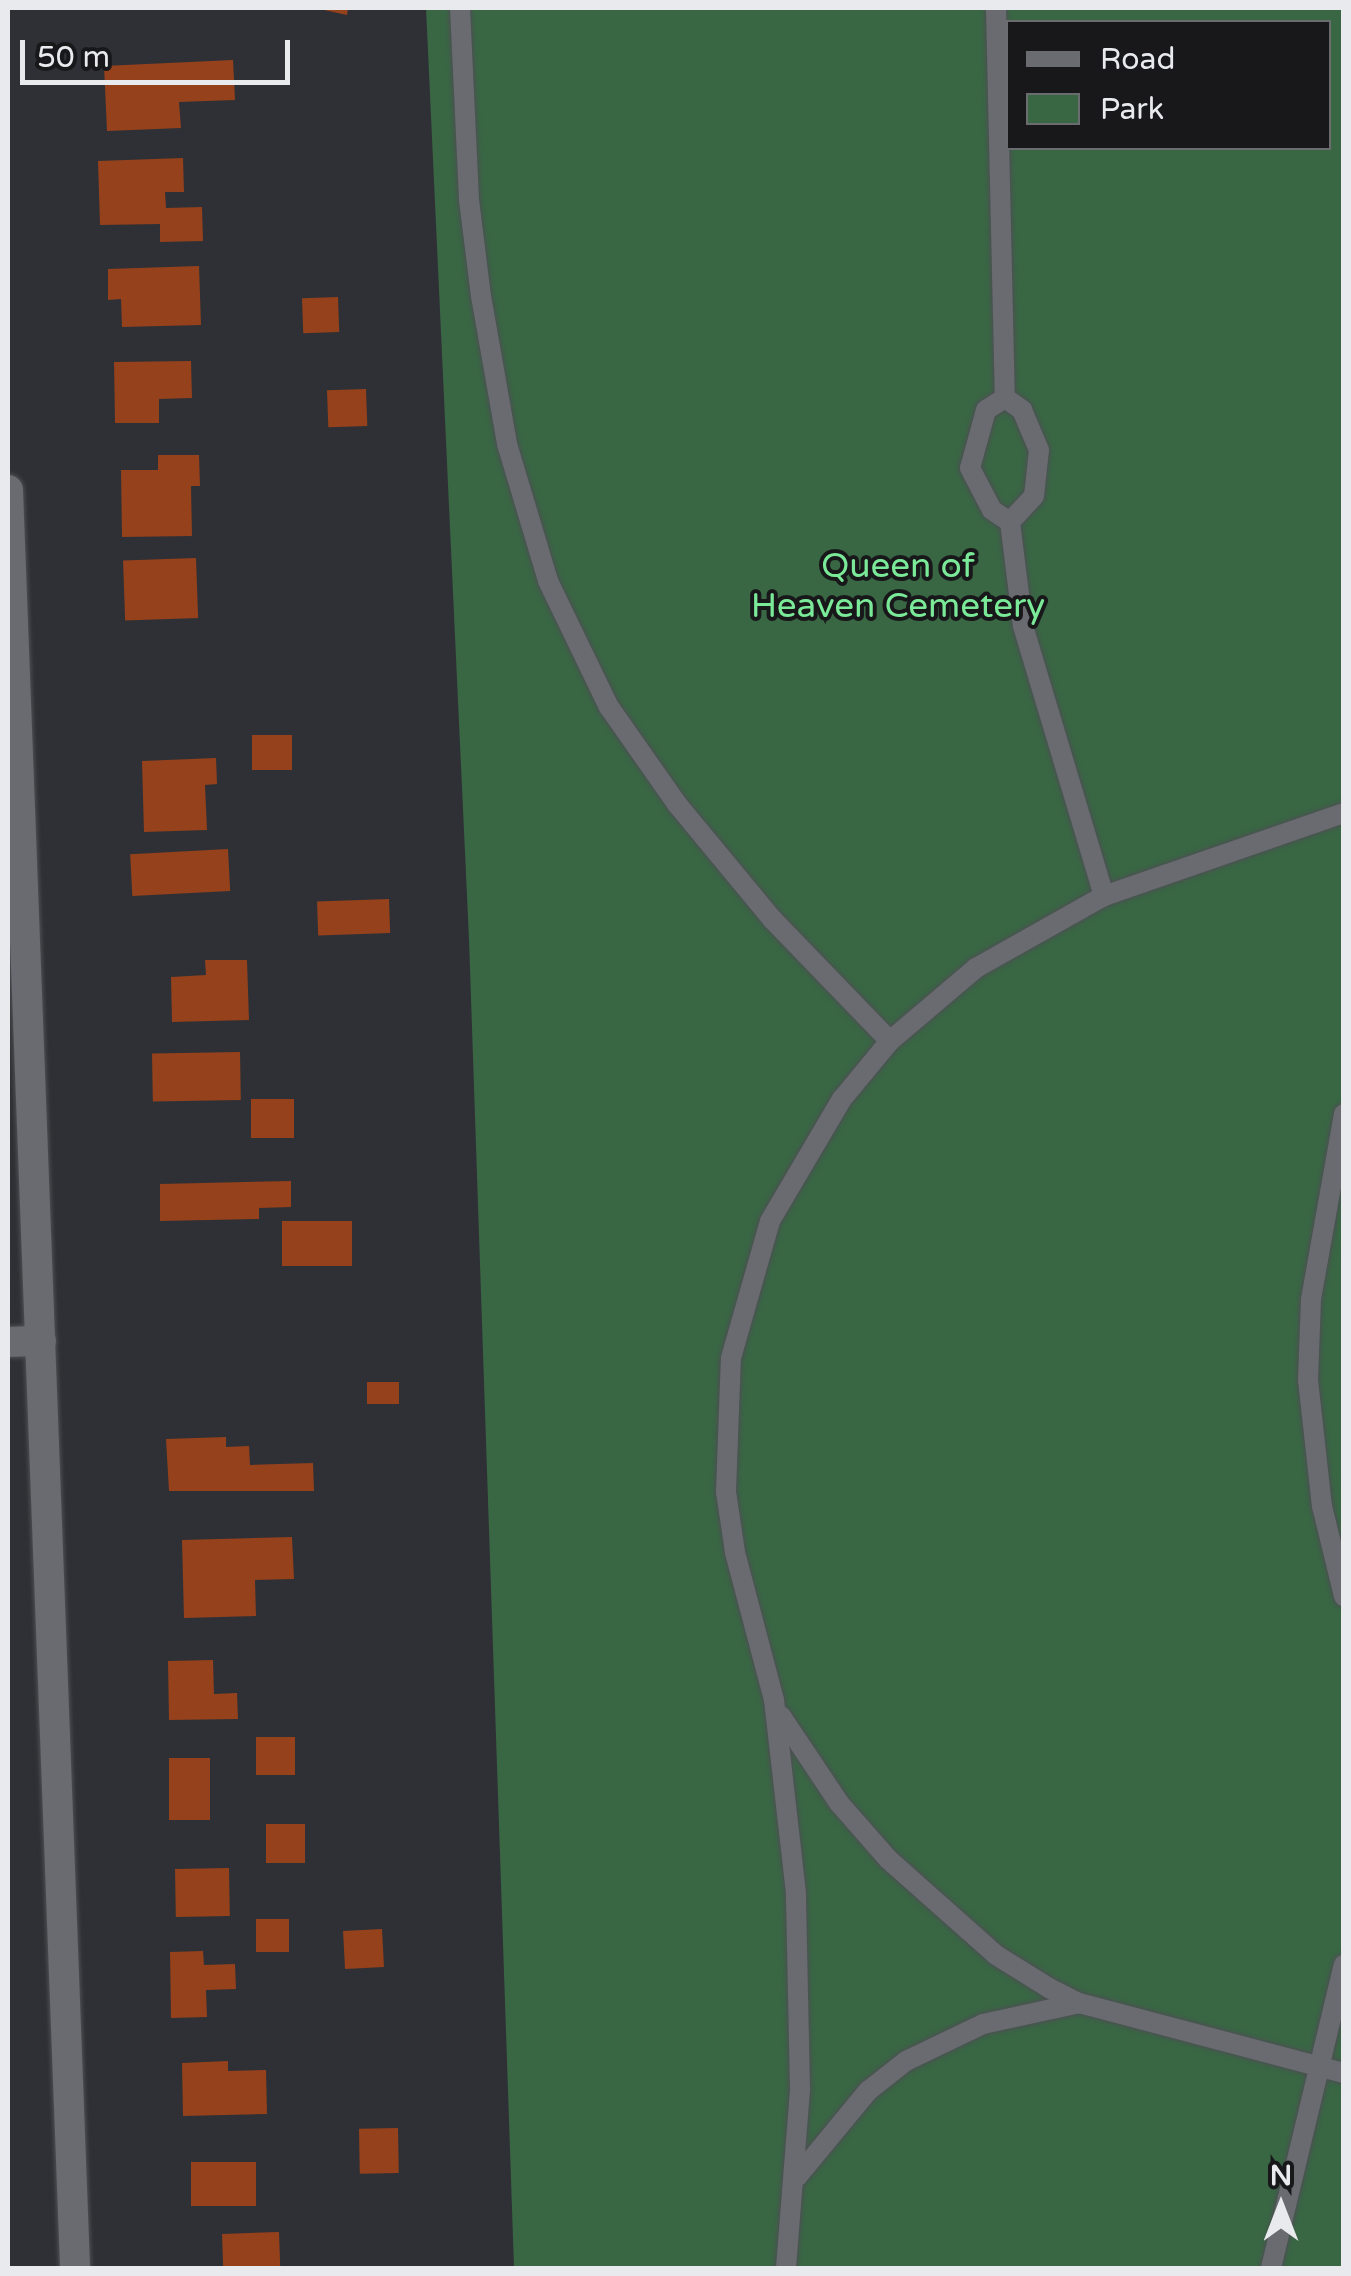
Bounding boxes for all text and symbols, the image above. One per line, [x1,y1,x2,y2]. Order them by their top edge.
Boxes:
scale bar [25,20,295,82]
legend [1006,20,1331,150]
text: 50 m [37,39,110,76]
text: Road [1100,41,1175,78]
text: Park [1100,91,1164,128]
park label: Queen of Heaven Cemetery [751,545,1045,627]
north arrow [1231,2156,1331,2256]
text: N [1270,2159,1292,2193]

